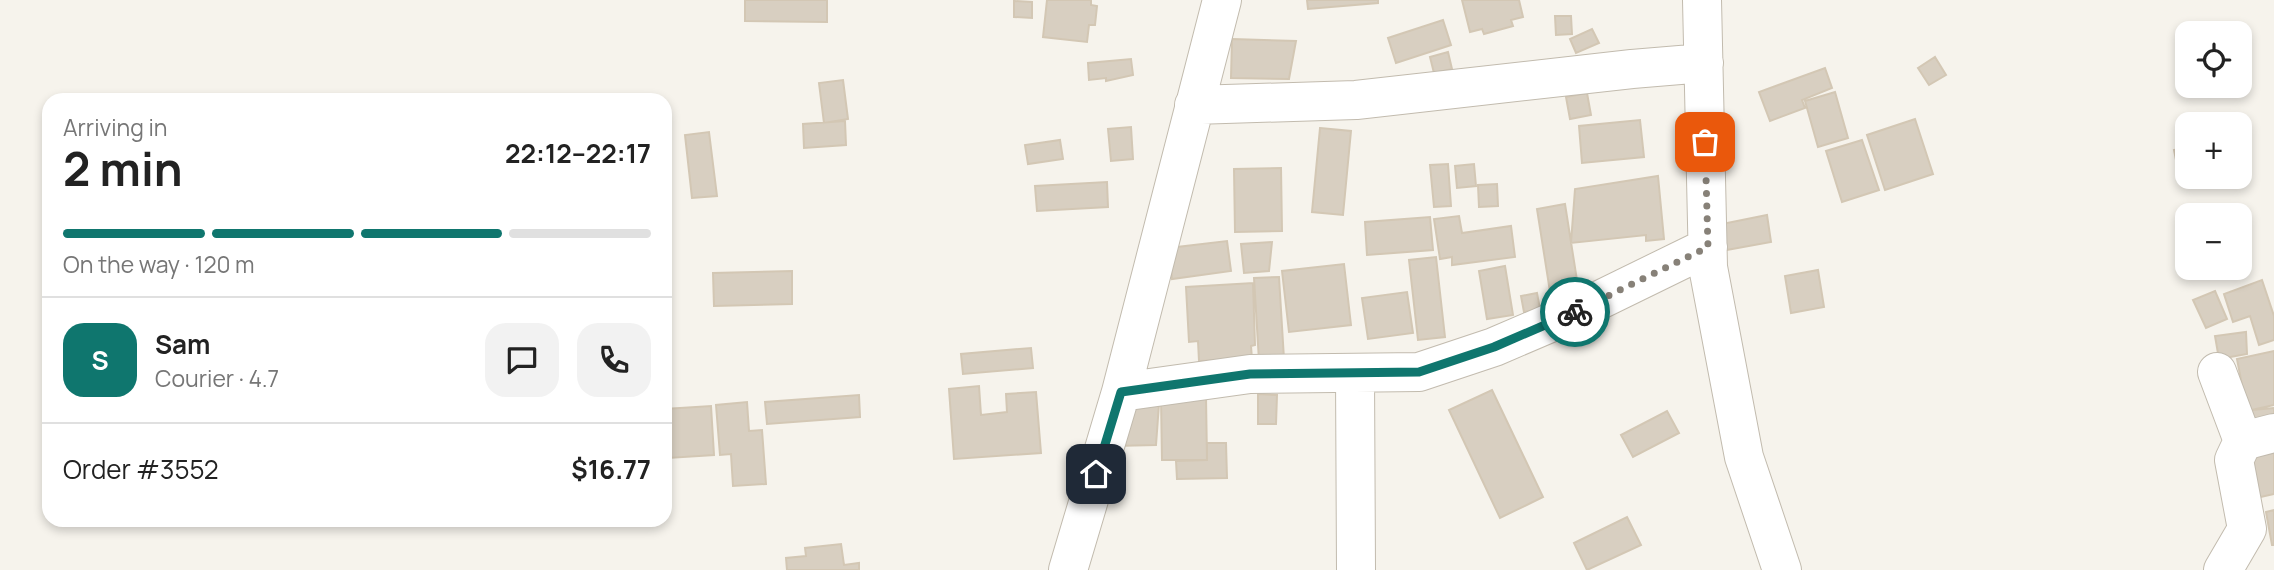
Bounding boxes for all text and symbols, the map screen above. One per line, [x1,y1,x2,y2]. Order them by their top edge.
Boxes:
map controls [2175,21,2252,280]
button: locate [2175,21,2252,98]
text: Arriving in [63,111,168,143]
pin [1675,112,1735,172]
button: + [2175,112,2252,189]
icon: bag [1686,123,1724,161]
text: 22:12–22:17 [505,135,651,171]
text: 2 min [63,137,183,200]
button: − [2175,203,2252,280]
text: On the way · 120 m [63,248,255,280]
courier [1540,277,1610,347]
icon: bike [1556,293,1594,331]
button: chat [485,323,559,397]
button: phone [577,323,651,397]
text: Sam [155,326,210,362]
text: S [91,342,109,378]
text: Courier · 4.7 [155,362,279,394]
pin [1066,444,1126,504]
text: Order #3552 [63,451,219,487]
text: $16.77 [571,451,651,487]
icon: home [1077,455,1115,493]

